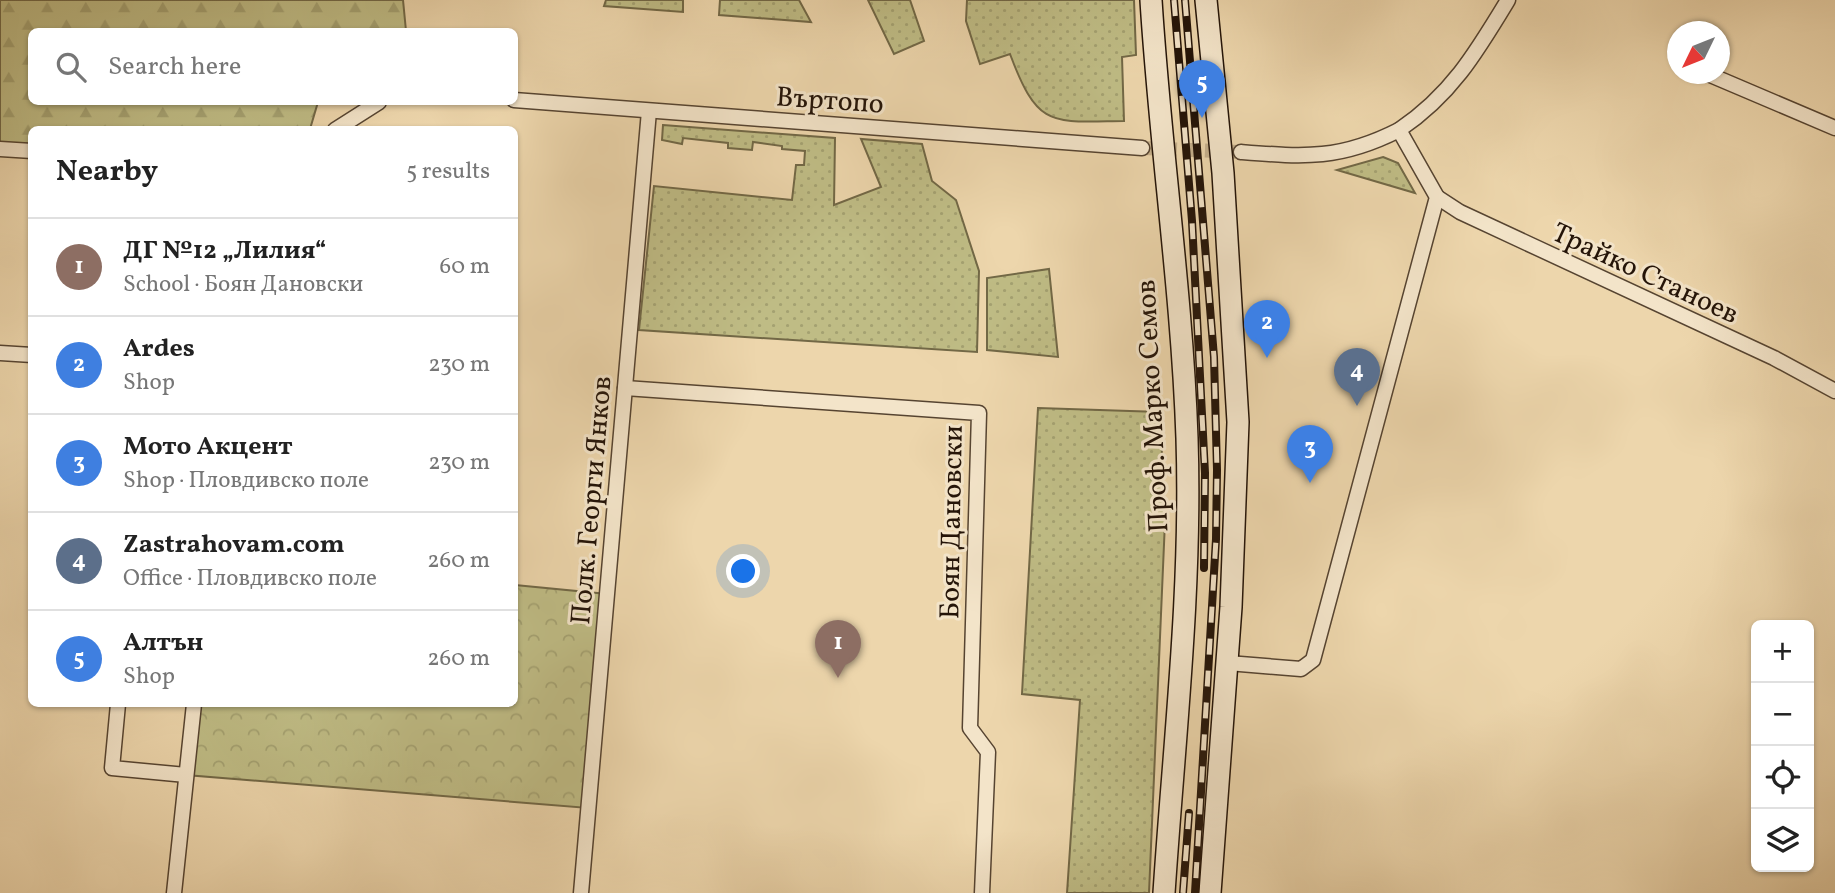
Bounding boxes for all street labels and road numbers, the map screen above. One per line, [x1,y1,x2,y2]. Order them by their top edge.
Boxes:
street label: Въртопо [775,78,885,125]
street label: Трайко Станоев [1545,214,1745,335]
street label: Проф. Марко Семов [1127,278,1180,533]
street label: Полк. Георги Янков [562,374,623,626]
street label: Боян Дановски [931,425,974,619]

